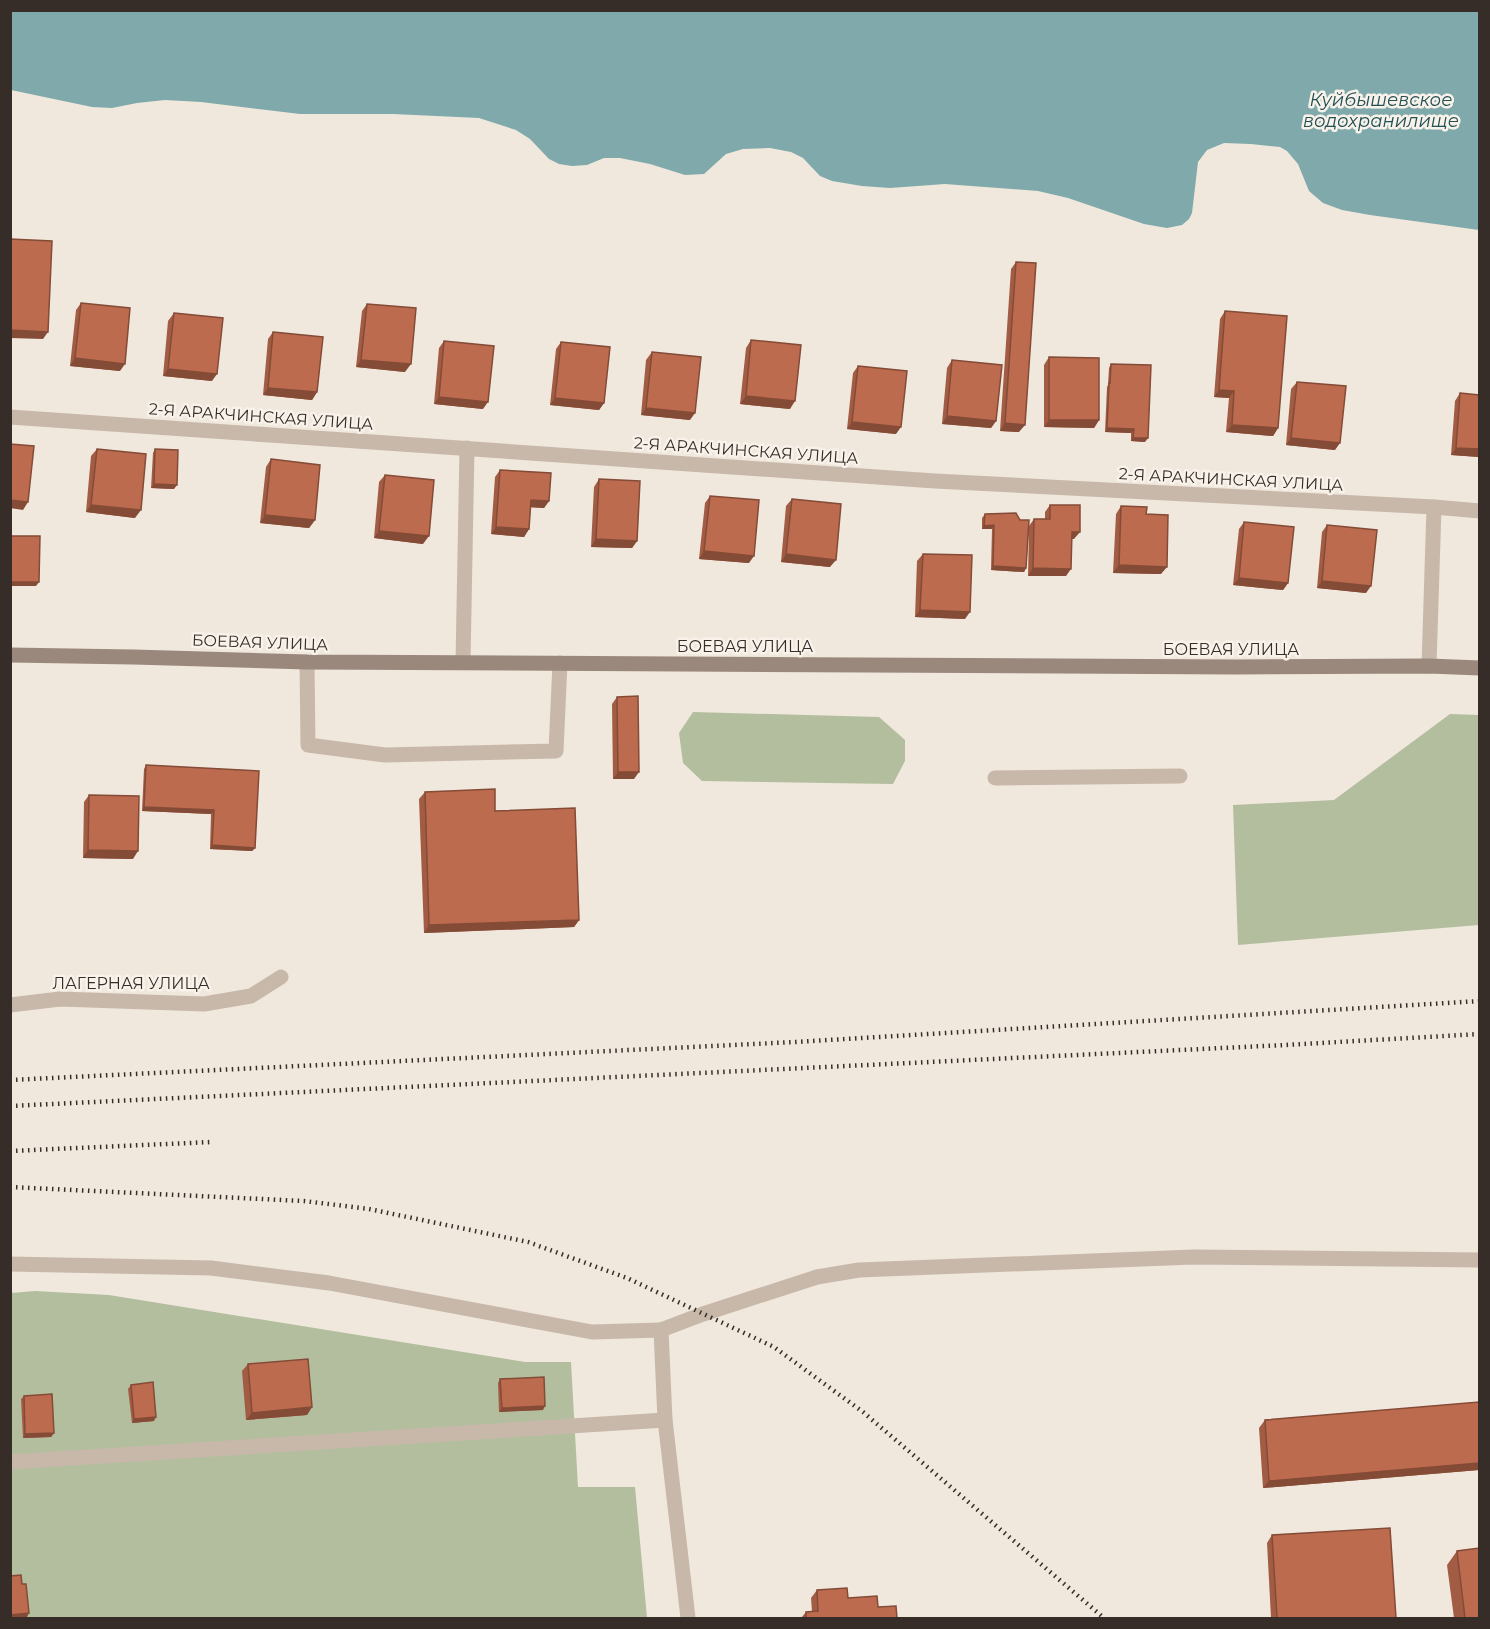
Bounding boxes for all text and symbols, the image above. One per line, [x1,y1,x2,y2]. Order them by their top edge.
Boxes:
water label: Куйбышевское водохранилище [1303,89,1459,132]
street label: 2-Я АРАКЧИНСКАЯ УЛИЦА [148,399,374,434]
street label: 2-Я АРАКЧИНСКАЯ УЛИЦА [633,433,859,468]
street label: 2-Я АРАКЧИНСКАЯ УЛИЦА [1118,464,1344,495]
street label: БОЕВАЯ УЛИЦА [191,631,329,654]
street label: БОЕВАЯ УЛИЦА [677,637,813,656]
street label: БОЕВАЯ УЛИЦА [1163,640,1299,659]
street label: ЛАГЕРНАЯ УЛИЦА [52,974,210,993]

